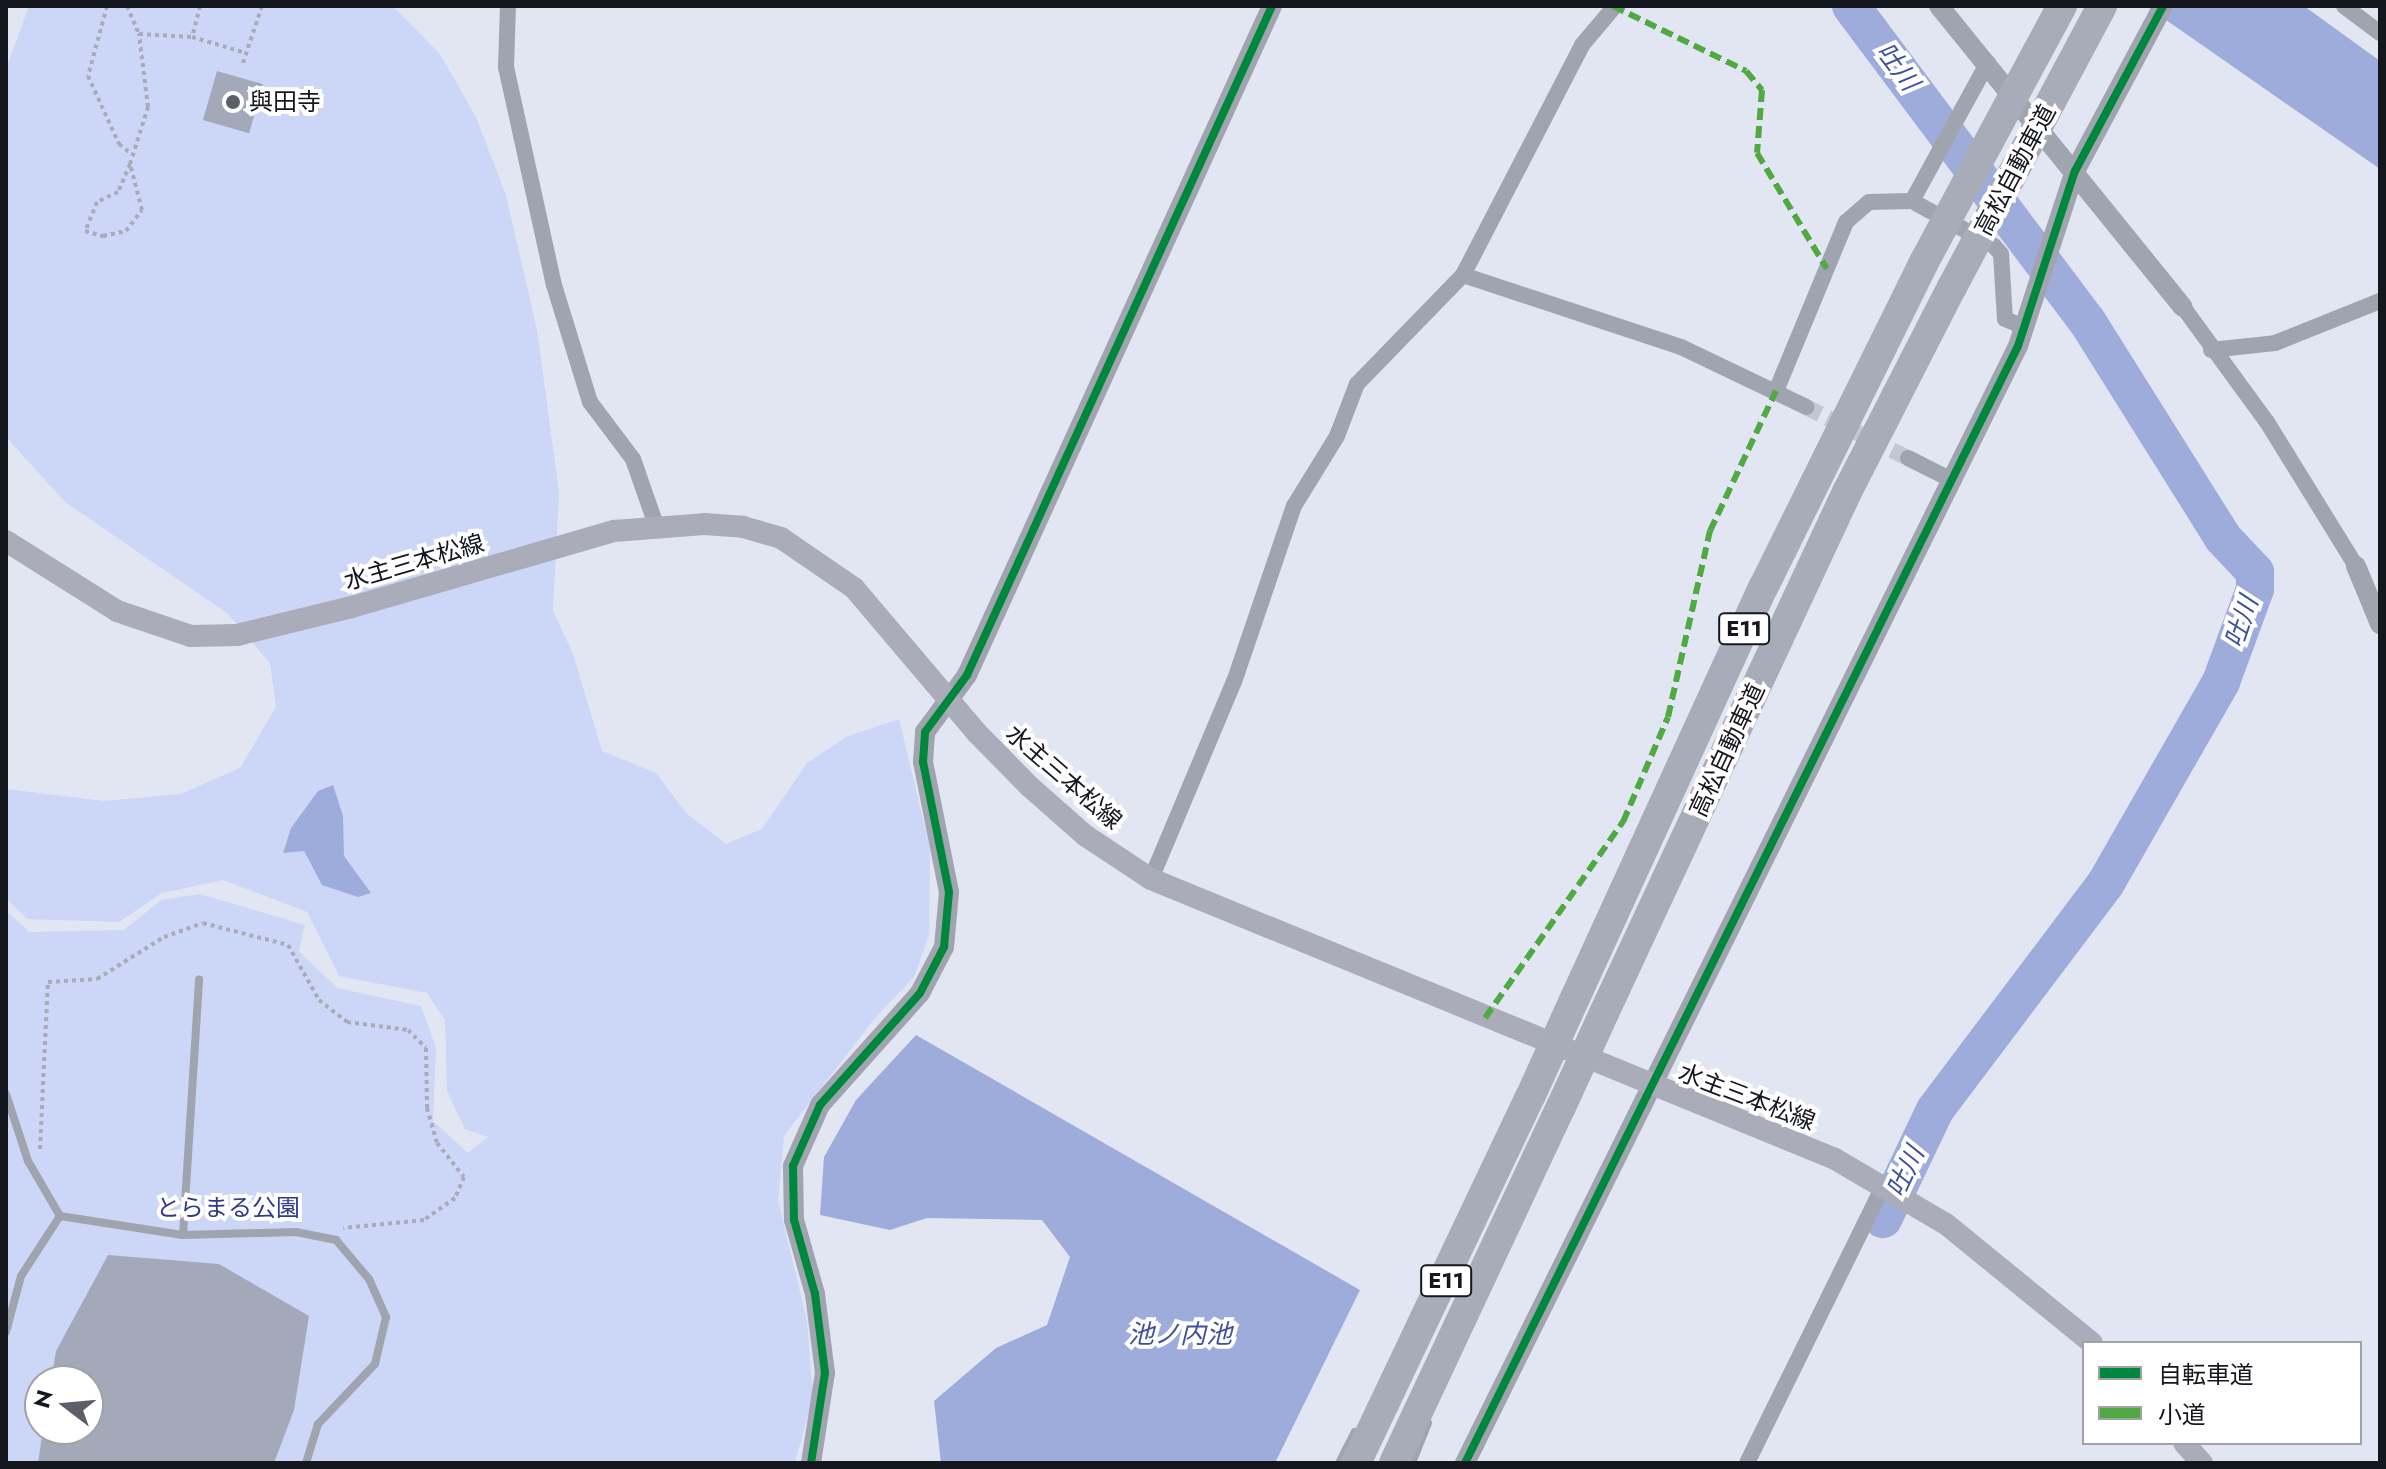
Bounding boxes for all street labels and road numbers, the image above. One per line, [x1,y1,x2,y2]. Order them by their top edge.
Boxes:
street label: 高松自動車道 [1968,100,2062,240]
street label: 水主三本松線 [341,528,487,596]
road number: E11 [1718,611,1770,647]
street label: 高松自動車道 [1684,679,1770,821]
street label: 水主三本松線 [1000,719,1128,835]
street label: 水主三本松線 [1675,1058,1819,1136]
road number: E11 [1420,1263,1472,1299]

